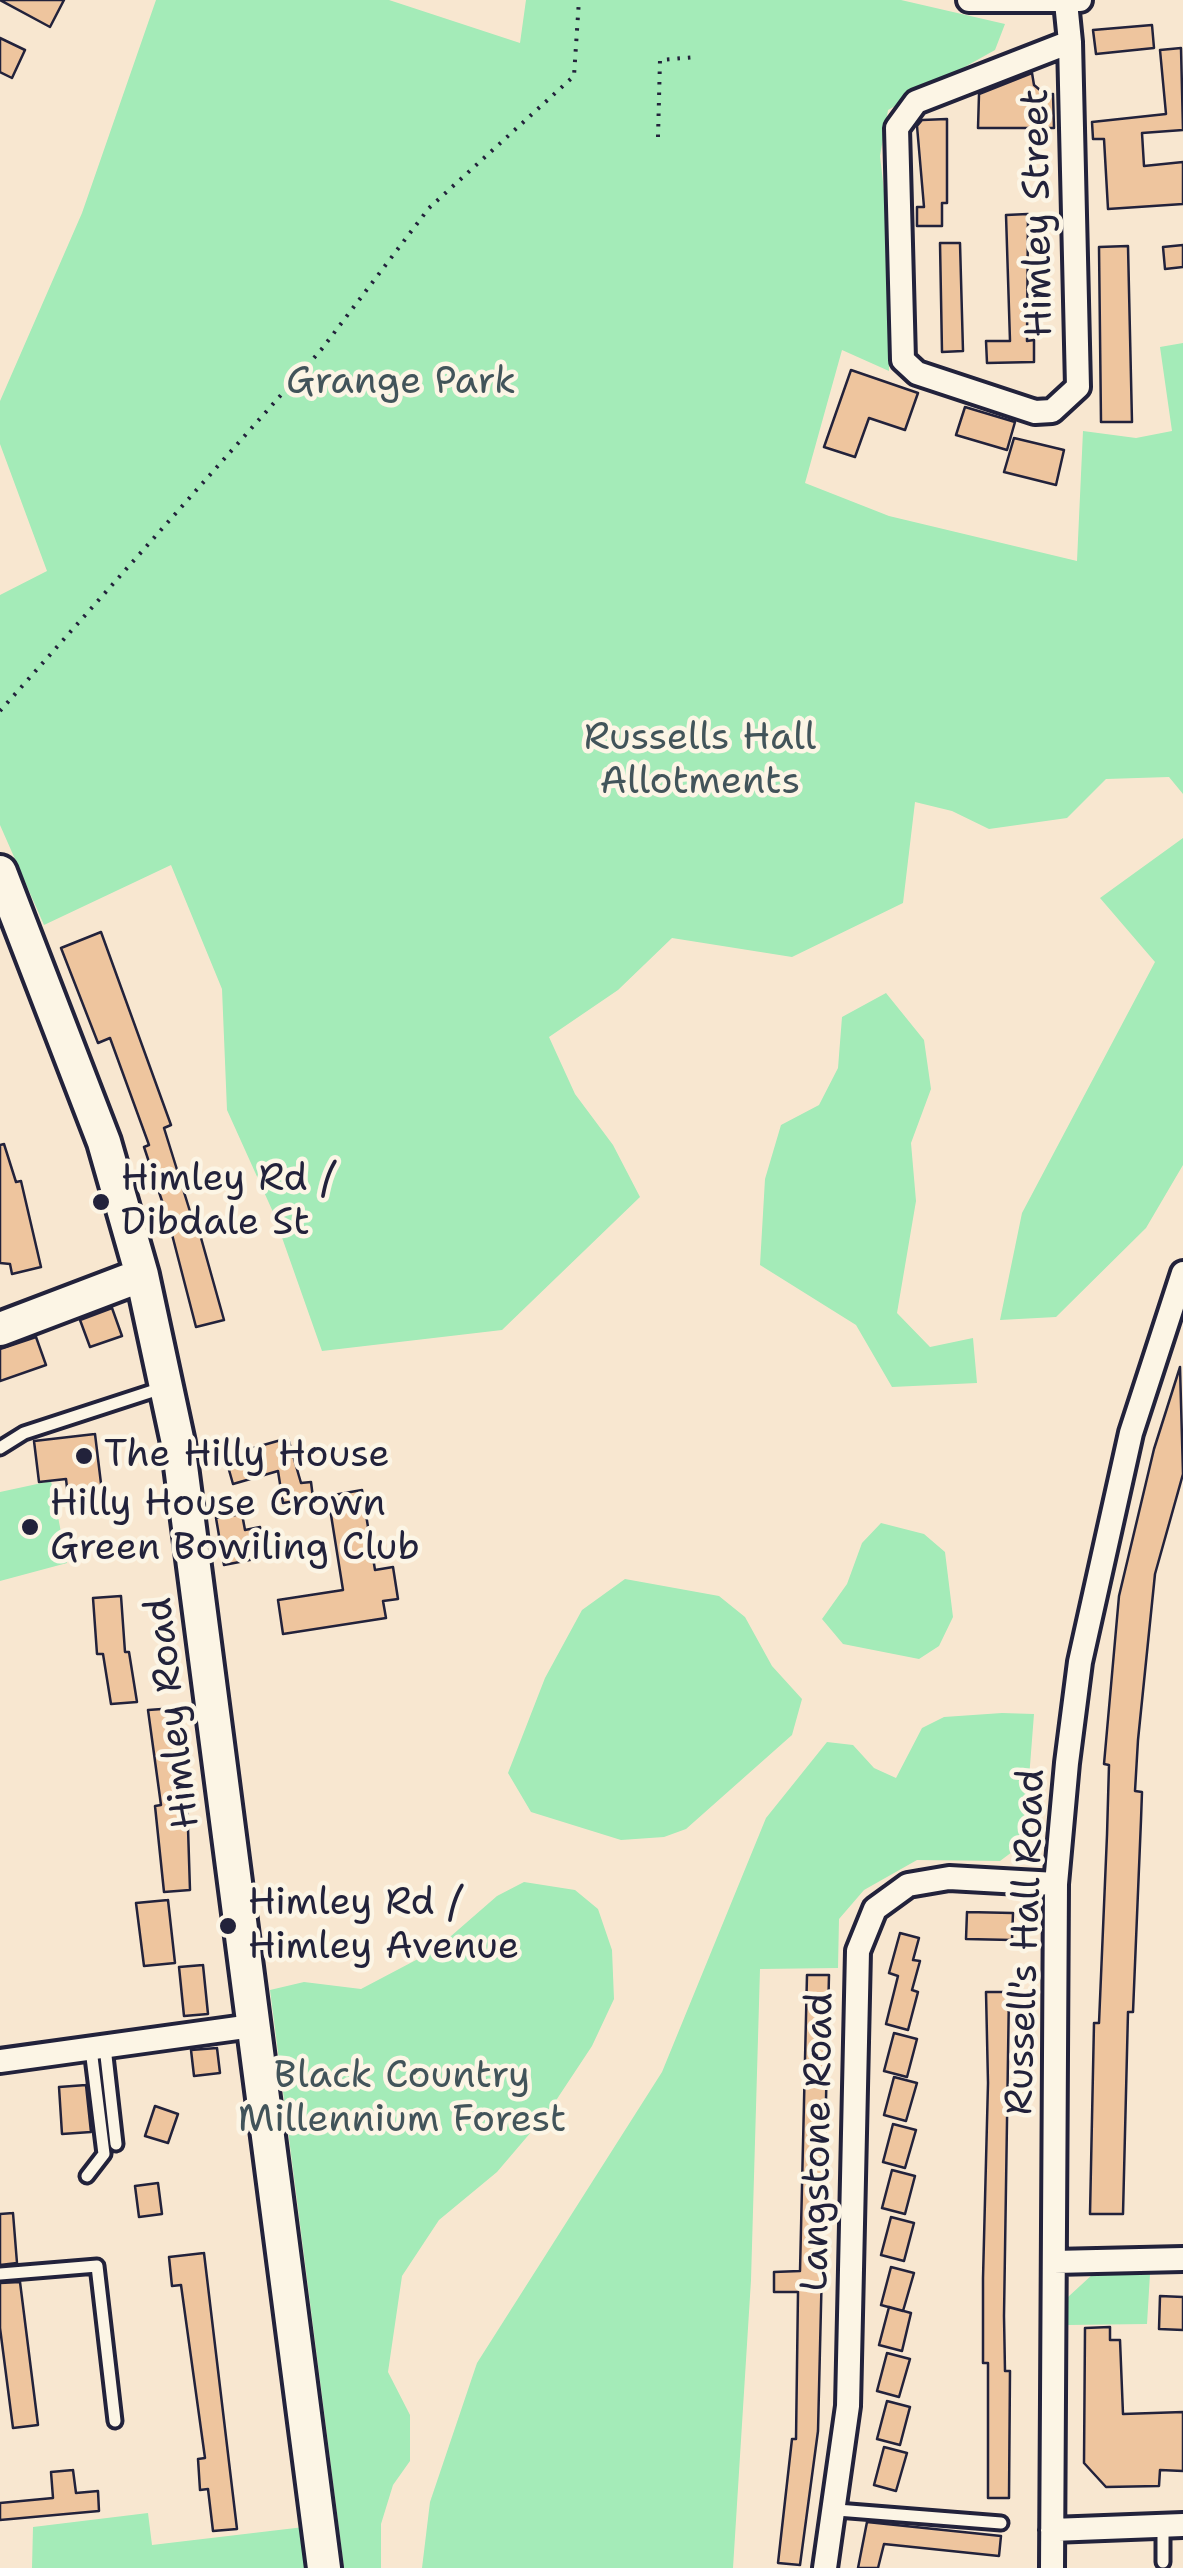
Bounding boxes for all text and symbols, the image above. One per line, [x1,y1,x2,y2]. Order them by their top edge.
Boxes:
street label: Himley Street [1014,88,1064,338]
park label: Grange Park [286,360,516,406]
park label: Russells Hall Allotments [584,716,816,806]
place label: Himley Rd / Dibdale St [121,1157,334,1246]
marker: Himley Rd / Dibdale St [90,1191,112,1213]
place label: The Hilly House [104,1433,390,1479]
marker: The Hilly House [73,1445,95,1467]
place label: Hilly House Crown Green Bowiling Club [50,1482,420,1572]
marker: Hilly House Crown Green Bowiling Club [19,1516,41,1538]
street label: Himley Road [137,1595,211,1831]
street label: Russell's Hall Road [998,1768,1056,2116]
place label: Himley Rd / Himley Avenue [248,1881,519,1970]
marker: Himley Rd / Himley Avenue [217,1915,239,1937]
street label: Langstone Road [794,1992,844,2292]
park label: Black Country Millennium Forest [238,2054,566,2144]

